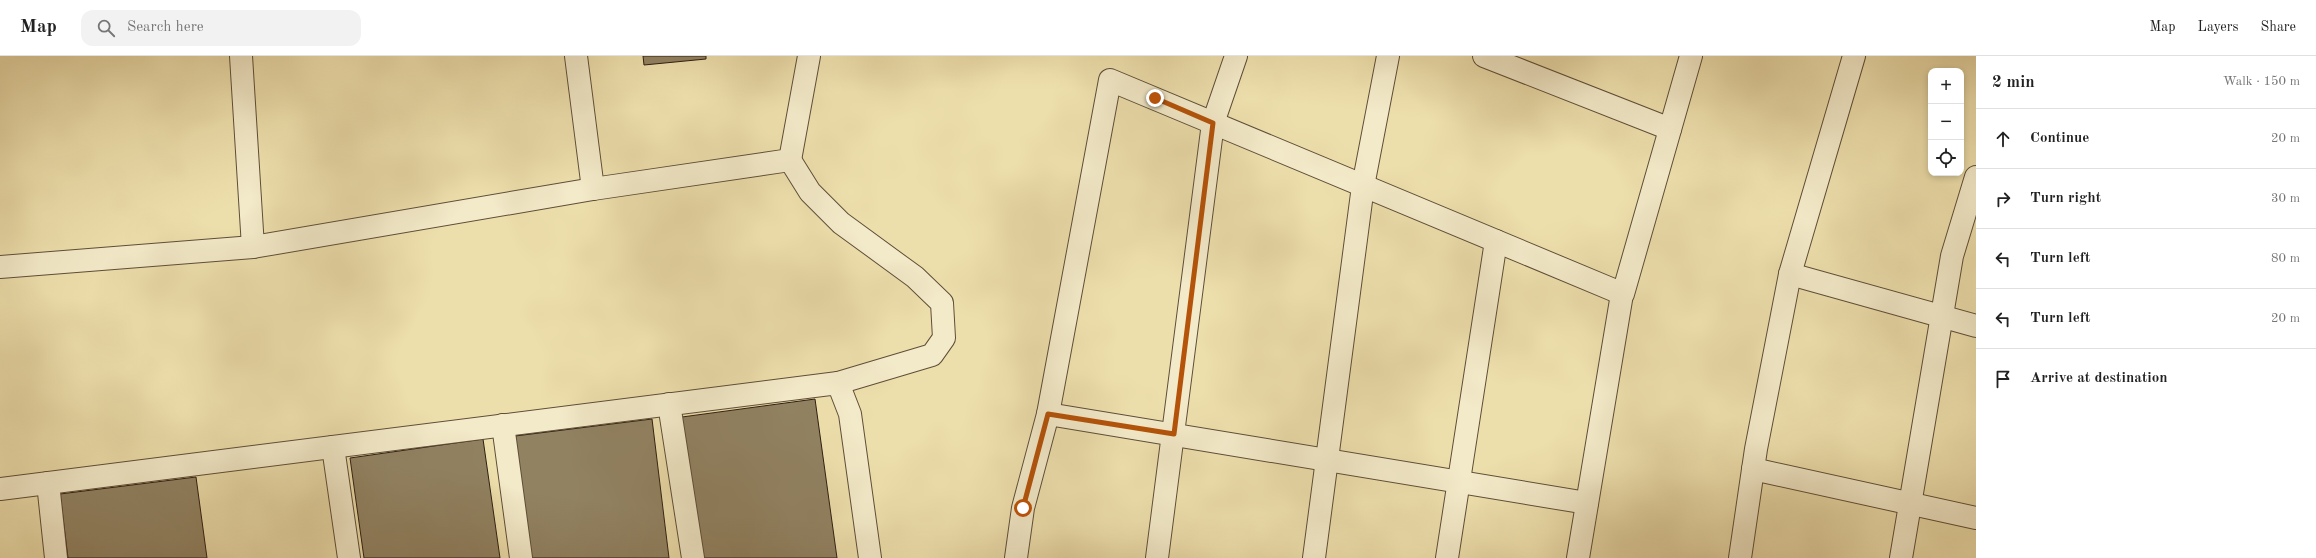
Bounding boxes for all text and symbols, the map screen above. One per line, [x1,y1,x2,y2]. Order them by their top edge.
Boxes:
search box [81,10,361,46]
icon: search [95,17,117,39]
text: Map [20,18,57,37]
text: Search here [127,20,204,35]
text: Map [2150,20,2176,34]
text: Layers [2198,20,2239,34]
text: Share [2261,20,2296,34]
map controls [1928,68,1964,176]
button: + [1928,68,1964,104]
text: 2 min [1992,74,2035,91]
text: Walk · 150 m [2223,75,2300,88]
route end [1146,89,1164,107]
button: − [1928,104,1964,140]
icon: ahead [1992,128,2014,150]
text: Continue [2030,131,2089,146]
text: 20 m [2271,132,2300,145]
button: locate [1928,140,1964,176]
icon: right [1992,188,2014,210]
text: Turn right [2030,191,2101,206]
text: 30 m [2271,192,2300,205]
icon: left [1992,248,2014,270]
text: Turn left [2030,251,2090,266]
text: 80 m [2271,252,2300,265]
icon: left [1992,308,2014,330]
text: Turn left [2030,311,2090,326]
text: 20 m [2271,312,2300,325]
icon: arrive [1992,368,2014,390]
text: Arrive at destination [2030,371,2168,386]
route start [1014,499,1032,517]

